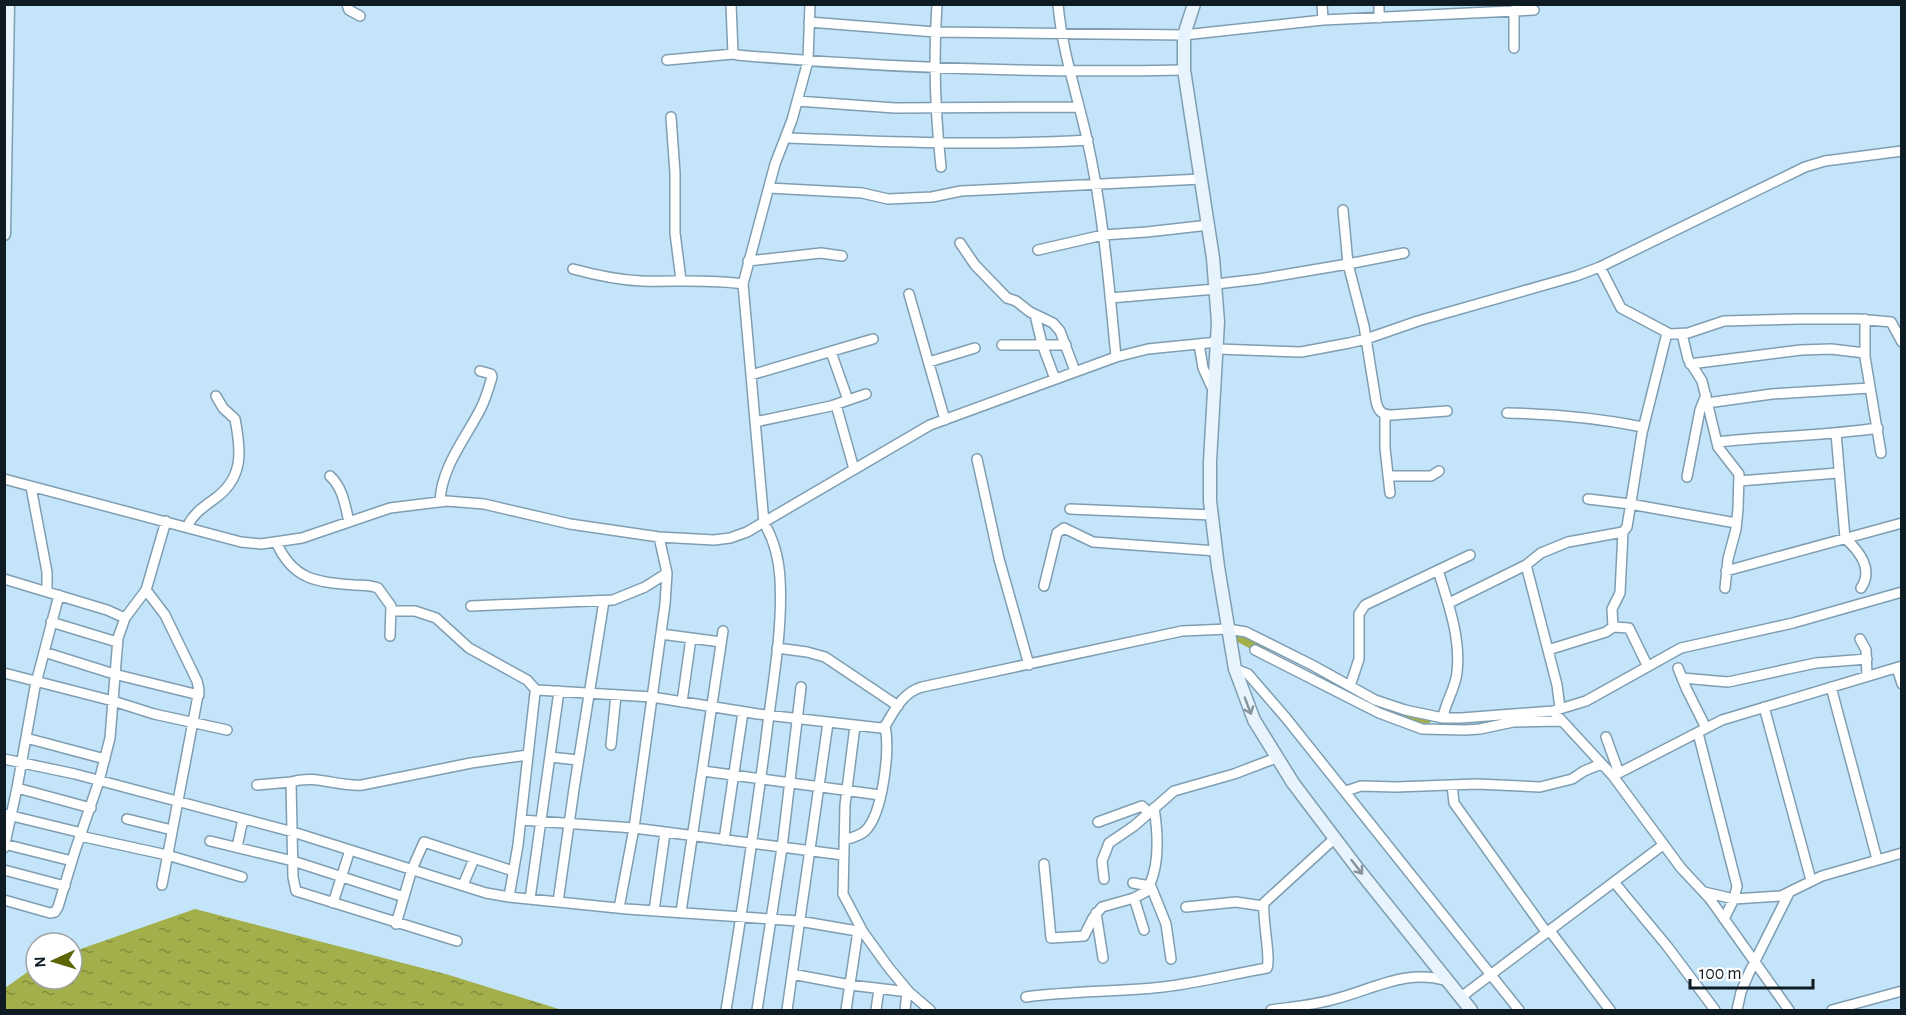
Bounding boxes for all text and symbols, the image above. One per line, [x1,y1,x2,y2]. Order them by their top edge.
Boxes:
one-way arrow [1243,696,1254,714]
one-way arrow [1350,858,1363,874]
north arrow [24,931,84,991]
scale bar [1690,952,1813,990]
text: N [32,956,48,968]
text: 100 m [1699,965,1742,983]

